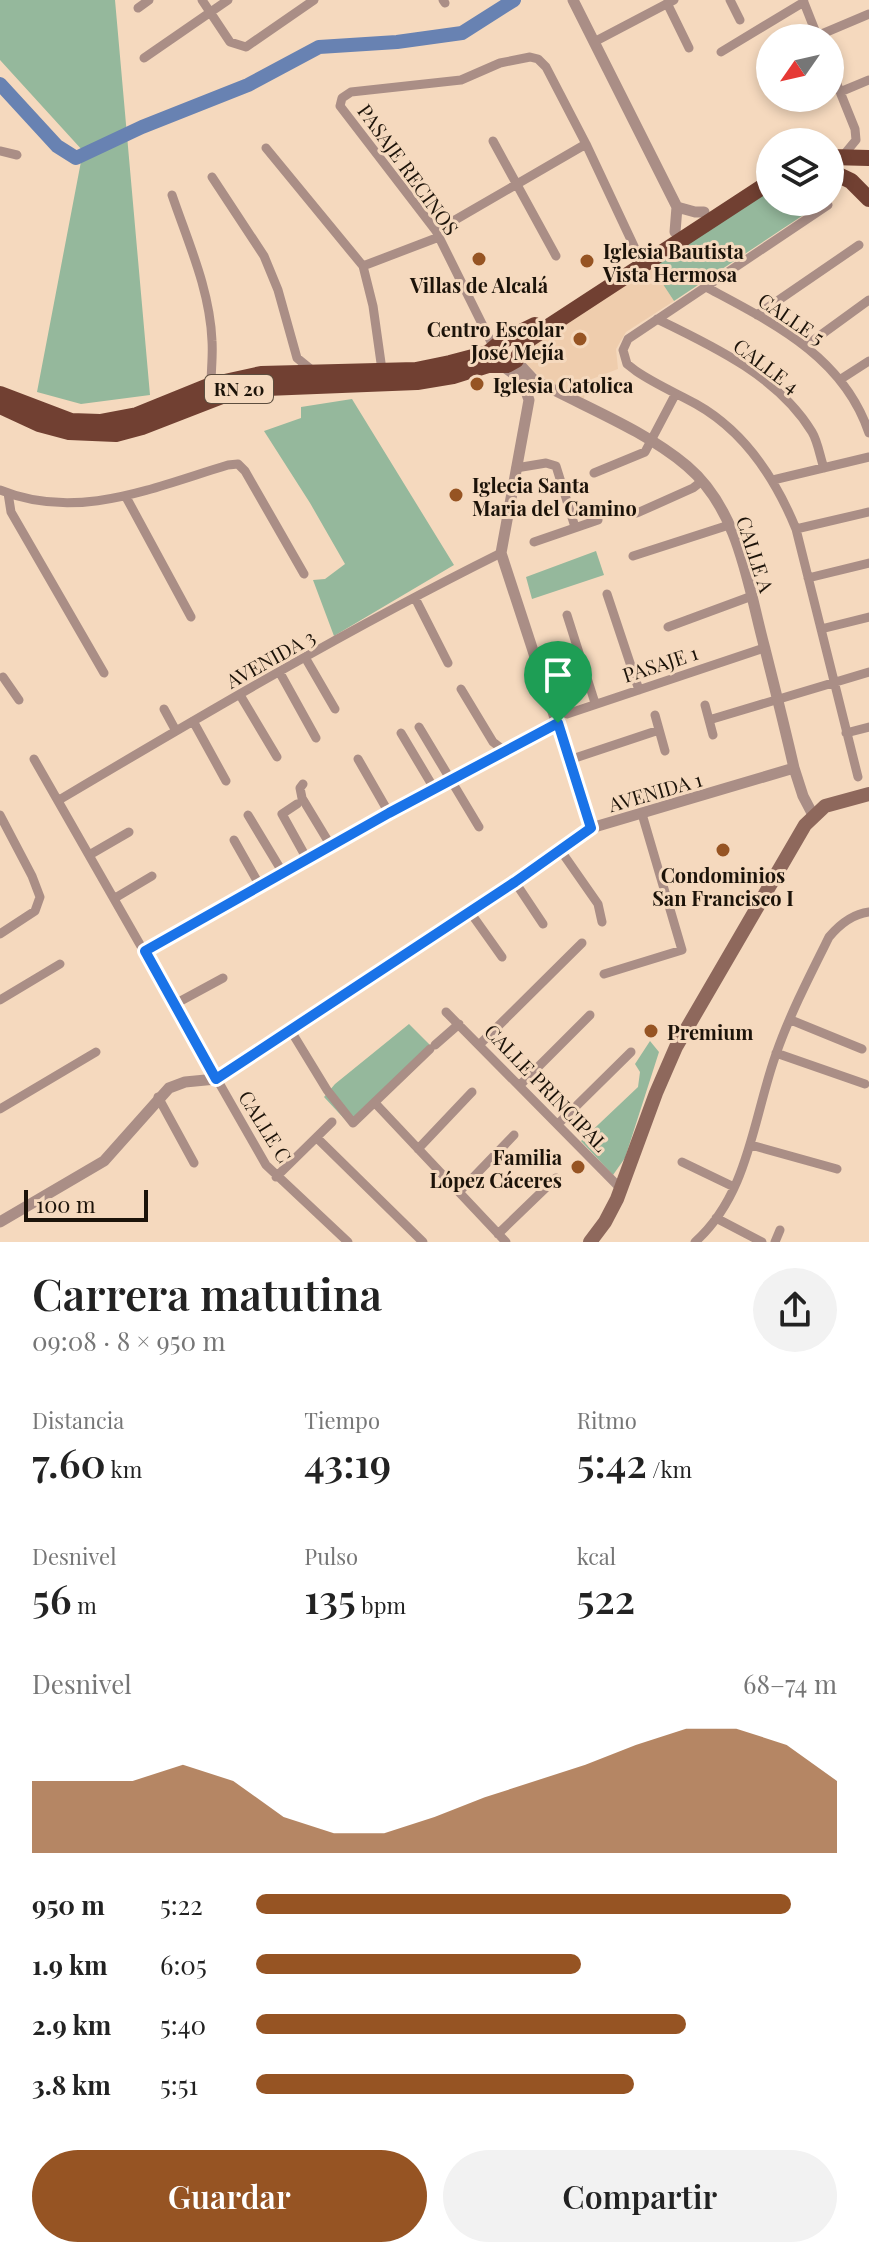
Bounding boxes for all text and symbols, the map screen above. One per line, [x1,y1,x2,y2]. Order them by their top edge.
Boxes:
north arrow [756,24,844,112]
map controls [756,24,844,216]
street label: PASAJE RECINOS [352,98,466,240]
button: layers [756,128,844,216]
place label: Iglesia Bautista Vista Hermosa [602,237,745,287]
marker: Villas de Alcalá [470,250,488,268]
marker: Iglesia Bautista Vista Hermosa [578,252,596,270]
place label: Villas de Alcalá [409,271,549,298]
street label: CALLE 5 [753,286,831,350]
place label: Centro Escolar José Mejía [427,315,565,365]
marker: Centro Escolar José Mejía [571,330,589,348]
street label: CALLE 4 [728,331,806,399]
place label: Iglesia Catolica [493,371,634,398]
road number: RN 20 [205,375,273,403]
marker: Iglesia Catolica [468,375,486,393]
place label: Iglecia Santa Maria del Camino [472,471,637,521]
marker: Iglecia Santa Maria del Camino [447,486,465,504]
street label: CALLE A [731,512,781,596]
street label: AVENIDA 3 [220,622,319,694]
street label: PASAJE 1 [619,638,701,688]
pin [524,641,592,723]
icon: arrive [536,653,580,697]
street label: AVENIDA 1 [604,765,705,818]
marker: Condominios San Francisco I [714,841,732,859]
place label: Condominios San Francisco I [652,861,794,911]
street label: CALLE PRINCIPAL [479,1017,615,1157]
place label: Premium [667,1018,753,1045]
marker: Premium [642,1022,660,1040]
street label: CALLE C [233,1085,299,1167]
place label: Familia López Cáceres [430,1143,563,1193]
marker: Familia López Cáceres [569,1158,587,1176]
scale bar [24,1186,148,1222]
text: 100 m [36,1189,96,1219]
text: Carrera matutina [32,1263,382,1322]
button: share [753,1268,837,1352]
text: 09:08 · 8 × 950 m [32,1323,226,1358]
text: Distancia [32,1405,124,1435]
text: Tiempo [304,1405,380,1435]
text: Ritmo [577,1405,637,1435]
text: 7.60 [32,1435,106,1488]
text: 43:19 [304,1435,391,1488]
text: 5:42 [577,1435,647,1488]
text: km [106,1454,142,1484]
text: /km [647,1454,692,1484]
text: Desnivel [32,1541,116,1571]
text: Pulso [304,1541,358,1571]
text: kcal [577,1541,616,1571]
text: 56 [32,1571,72,1624]
text: 135 [304,1571,356,1624]
text: 522 [577,1571,635,1624]
text: m [72,1590,97,1620]
text: bpm [356,1590,406,1620]
text: Desnivel [32,1666,132,1701]
text: 68–74 m [743,1666,837,1701]
text: 950 m [32,1887,105,1922]
text: 5:22 [160,1887,203,1922]
text: 1.9 km [32,1947,108,1982]
text: 6:05 [160,1947,207,1982]
text: 2.9 km [32,2007,111,2042]
text: 5:40 [160,2007,206,2042]
text: 3.8 km [32,2067,111,2102]
text: 5:51 [160,2067,198,2102]
button: Guardar [32,2150,427,2242]
button: Compartir [443,2150,837,2242]

